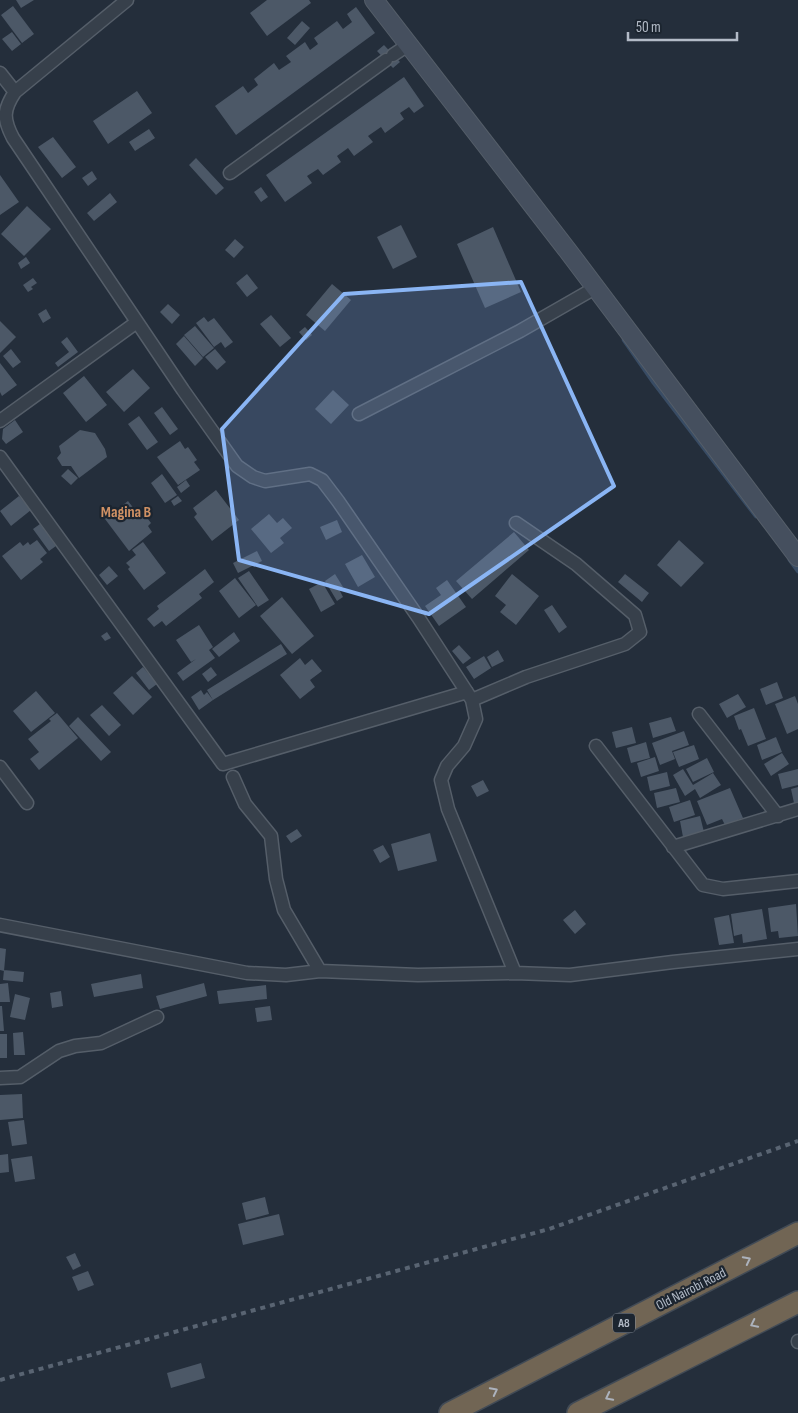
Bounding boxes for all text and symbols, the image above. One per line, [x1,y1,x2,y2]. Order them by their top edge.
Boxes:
scale bar [628,10,737,42]
text: 50 m [636,18,661,37]
district label: Magina B [101,503,152,522]
one-way arrow [741,1256,750,1266]
street label: Old Nairobi Road [653,1264,729,1314]
road number: A8 [613,1314,635,1332]
one-way arrow [751,1318,760,1328]
one-way arrow [488,1387,497,1397]
one-way arrow [605,1391,614,1401]

